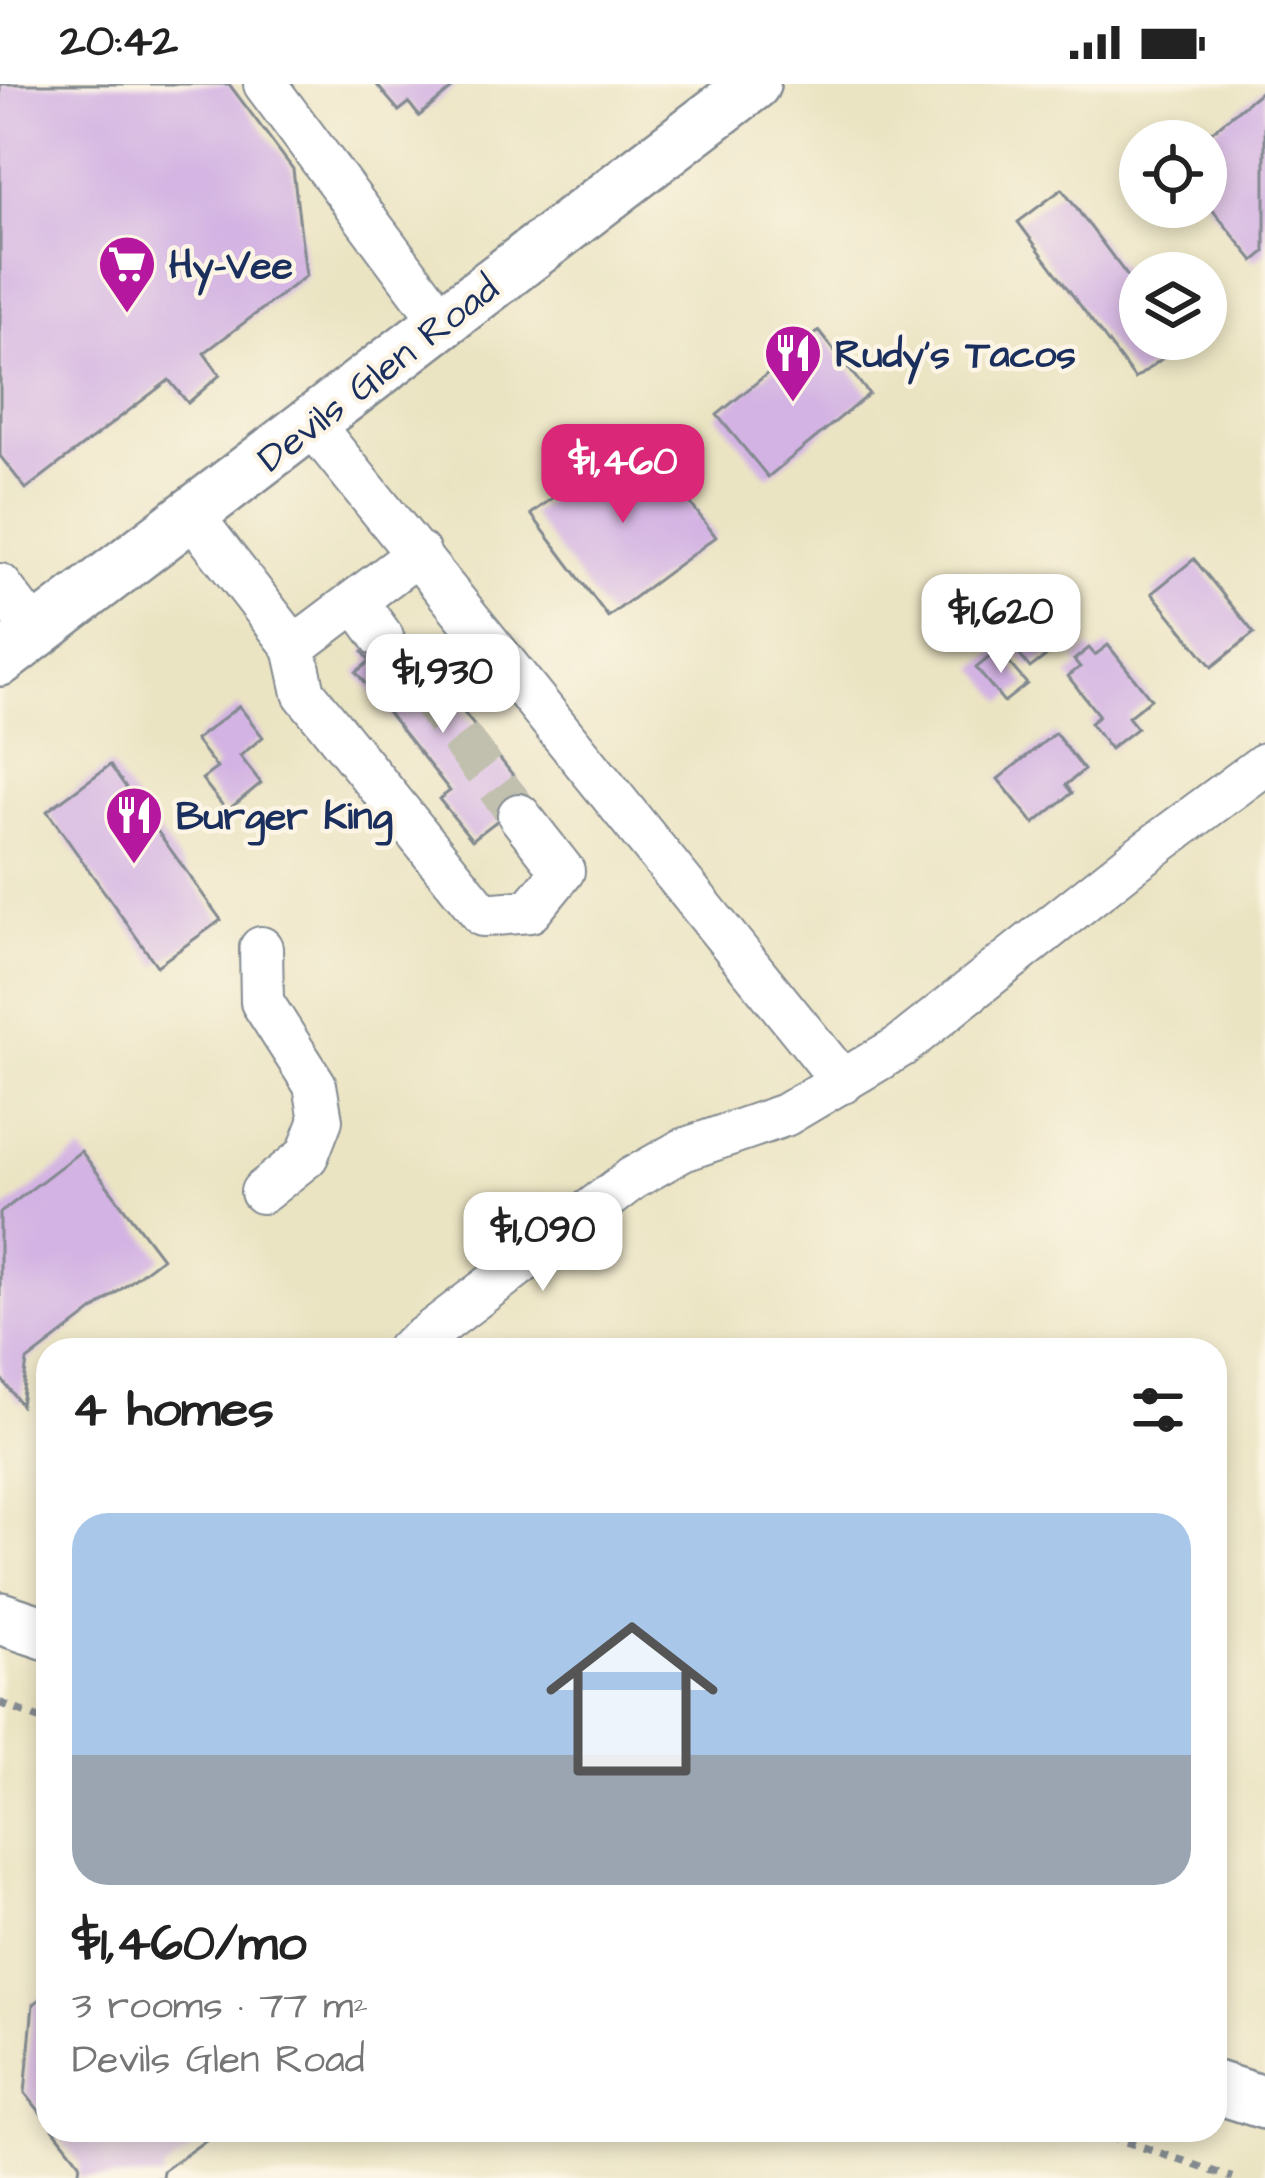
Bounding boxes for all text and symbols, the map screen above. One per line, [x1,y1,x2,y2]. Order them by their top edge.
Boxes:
text: 20:42 [60,11,178,73]
map controls [1119,120,1227,360]
button: locate [1119,120,1227,228]
supermarket icon: Hy-Vee [96,233,158,315]
place label: Hy-Vee [169,240,293,296]
button: layers [1119,252,1227,360]
street label: Devils Glen Road [247,263,511,486]
restaurant icon: Rudy's Tacos [762,322,824,404]
place label: Rudy's Tacos [835,329,1076,385]
pin: $1,460 [525,424,721,526]
text: $1,460 [568,436,678,490]
pin: $1,620 [903,574,1099,676]
text: $1,620 [948,586,1054,640]
pin: $1,930 [345,634,541,736]
text: $1,930 [393,646,493,700]
restaurant icon: Burger King [103,784,165,866]
place label: Burger King [176,791,393,846]
pin: $1,090 [445,1192,641,1294]
text: $1,090 [490,1204,596,1258]
text: 4 homes [72,1375,274,1446]
icon: filters [1125,1377,1191,1443]
icon: home [524,1591,740,1807]
text: $1,460/mo [72,1909,306,1980]
text: 3 rooms · 77 m² [72,1980,368,2034]
text: Devils Glen Road [72,2034,365,2088]

